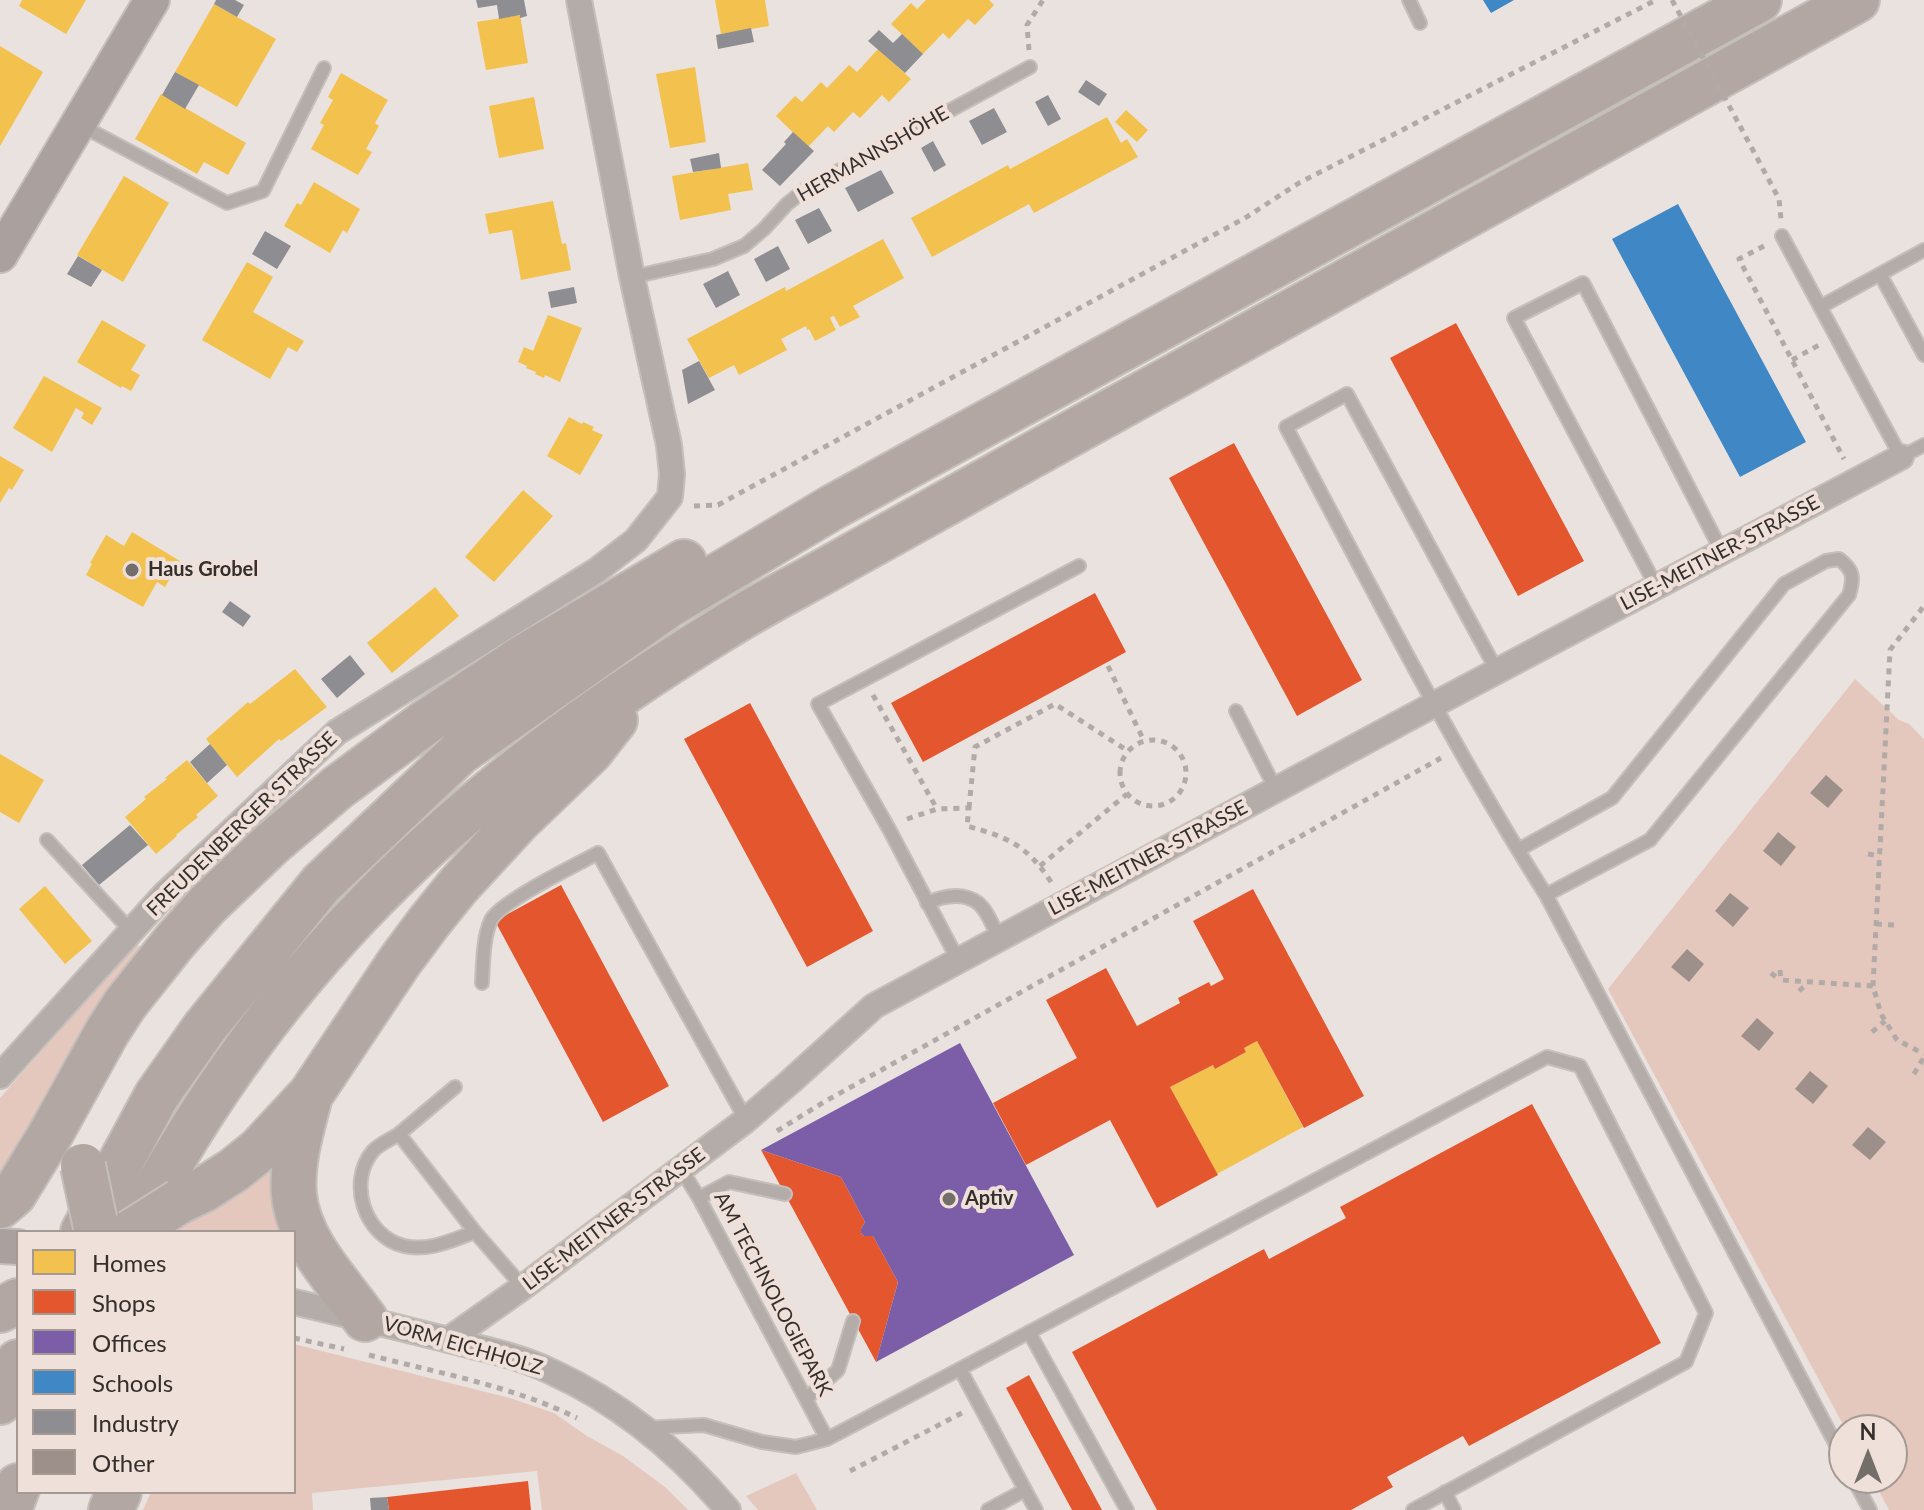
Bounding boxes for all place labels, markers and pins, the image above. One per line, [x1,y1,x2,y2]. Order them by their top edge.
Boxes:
place label: Haus Grobel [148,558,258,582]
marker: Haus Grobel [123,561,141,579]
place label: Aptiv [965,1187,1014,1211]
marker: Aptiv [940,1190,958,1208]

